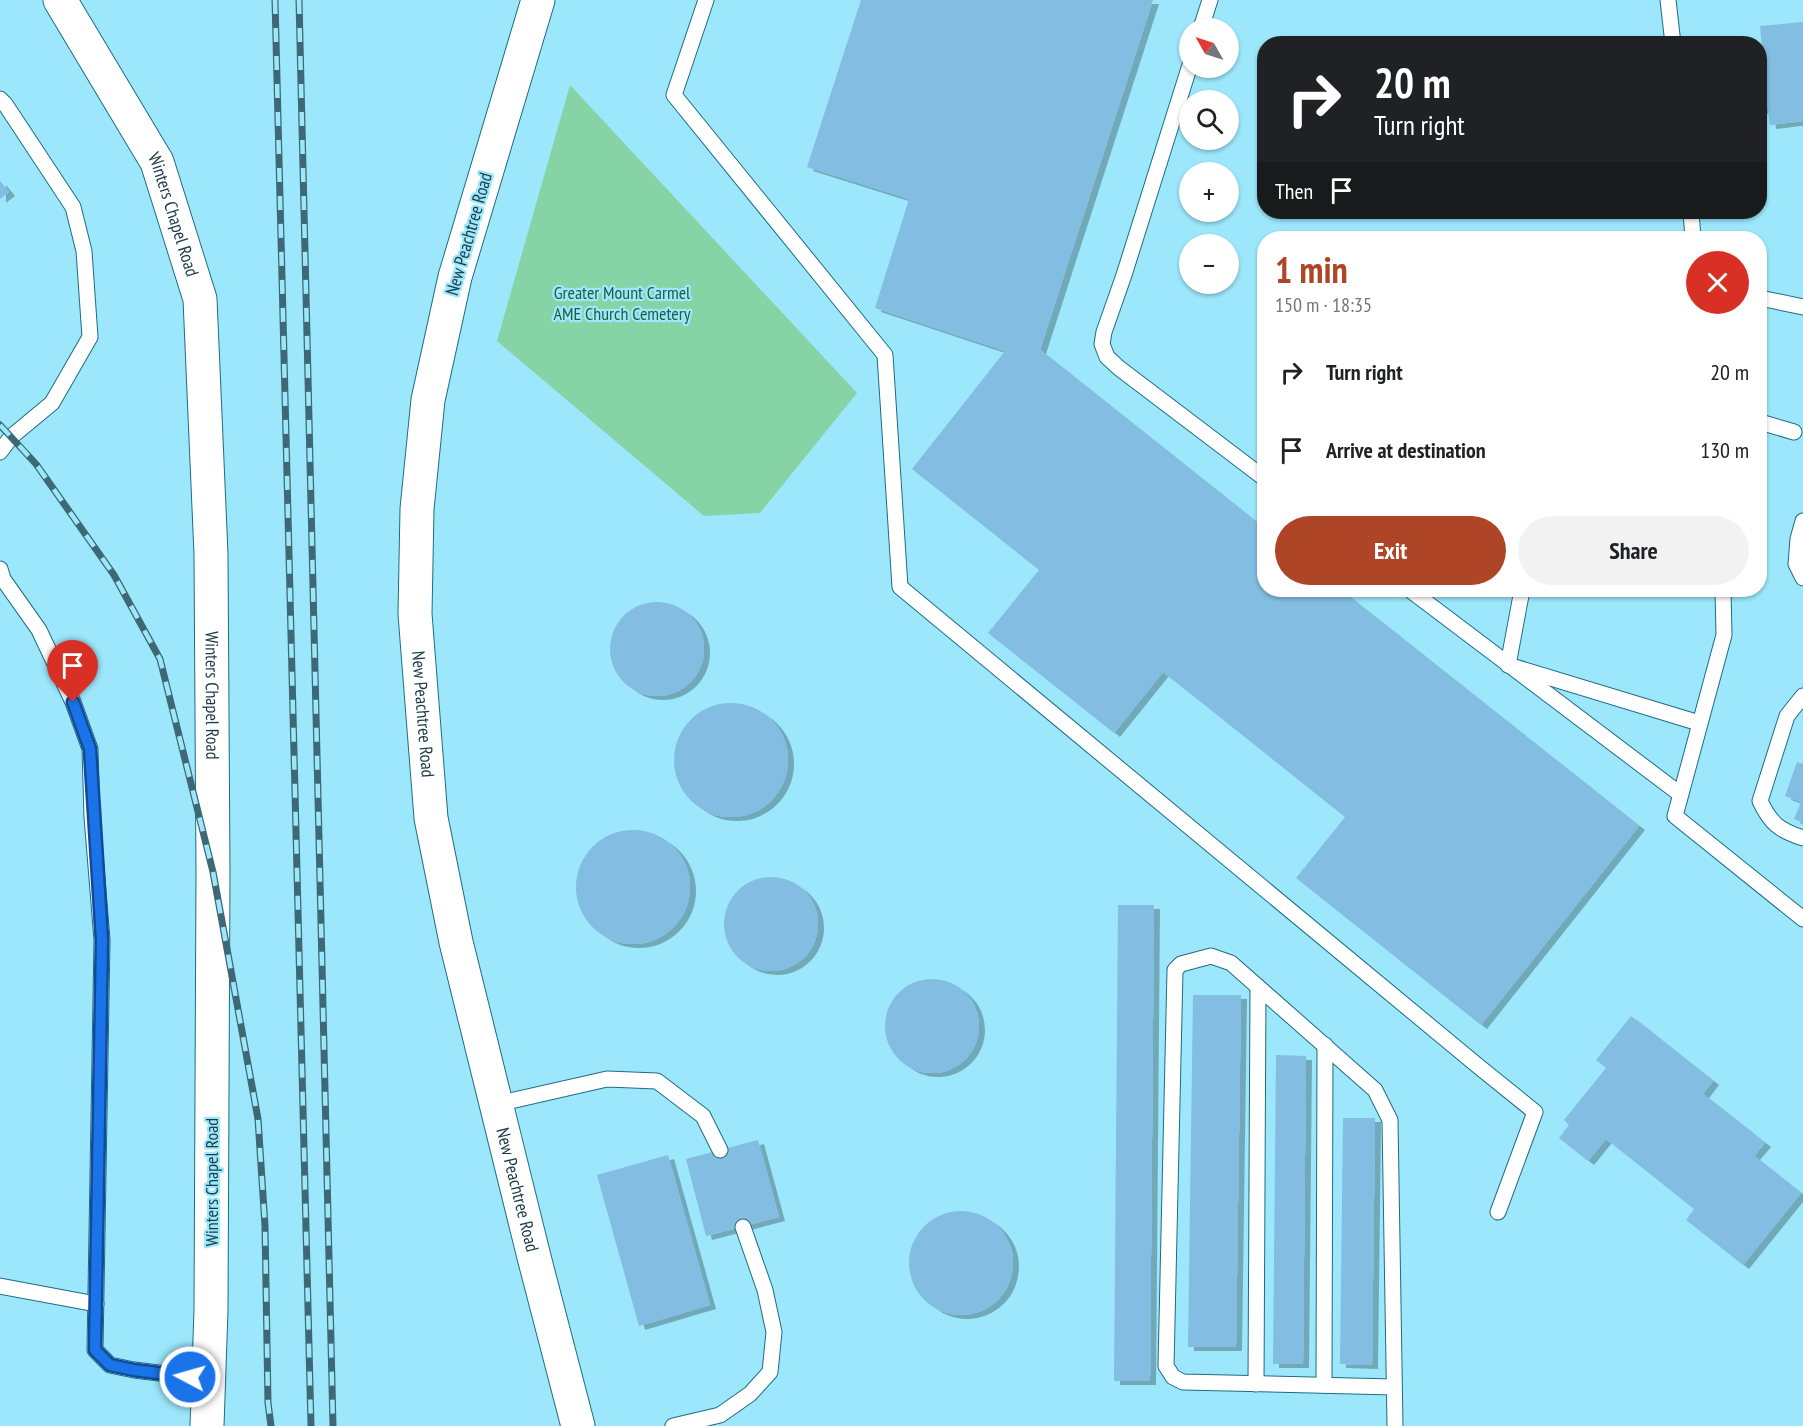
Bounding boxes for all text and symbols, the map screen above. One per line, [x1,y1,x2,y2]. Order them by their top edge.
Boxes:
north arrow [1179,18,1239,78]
map controls [1179,18,1239,294]
text: 20 m [1374,55,1451,110]
icon: right [1275,60,1353,138]
button: search [1179,90,1239,150]
text: Turn right [1374,108,1465,142]
street label: Winters Chapel Road [143,148,204,279]
button: + [1179,162,1239,222]
street label: New Peachtree Road [440,170,497,298]
icon: arrive [1325,174,1358,207]
text: Then [1275,177,1313,205]
button: − [1179,234,1239,294]
text: 1 min [1275,246,1348,293]
button: close [1686,251,1749,314]
park label: Greater Mount Carmel AME Church Cemetery [554,281,691,325]
text: 150 m · 18:35 [1275,292,1372,318]
icon: right [1275,356,1308,389]
text: Turn right [1326,358,1403,386]
text: 20 m [1710,358,1749,386]
icon: arrive [1275,434,1308,467]
text: Arrive at destination [1326,436,1486,464]
text: 130 m [1700,436,1749,464]
button: Exit [1275,516,1506,585]
button: Share [1518,516,1749,585]
street label: Winters Chapel Road [200,631,224,760]
pin [47,640,98,702]
icon: arrive [56,649,89,682]
street label: New Peachtree Road [407,650,440,778]
street label: Winters Chapel Road [200,1118,223,1246]
street label: New Peachtree Road [491,1125,544,1254]
position arrow [158,1345,222,1409]

